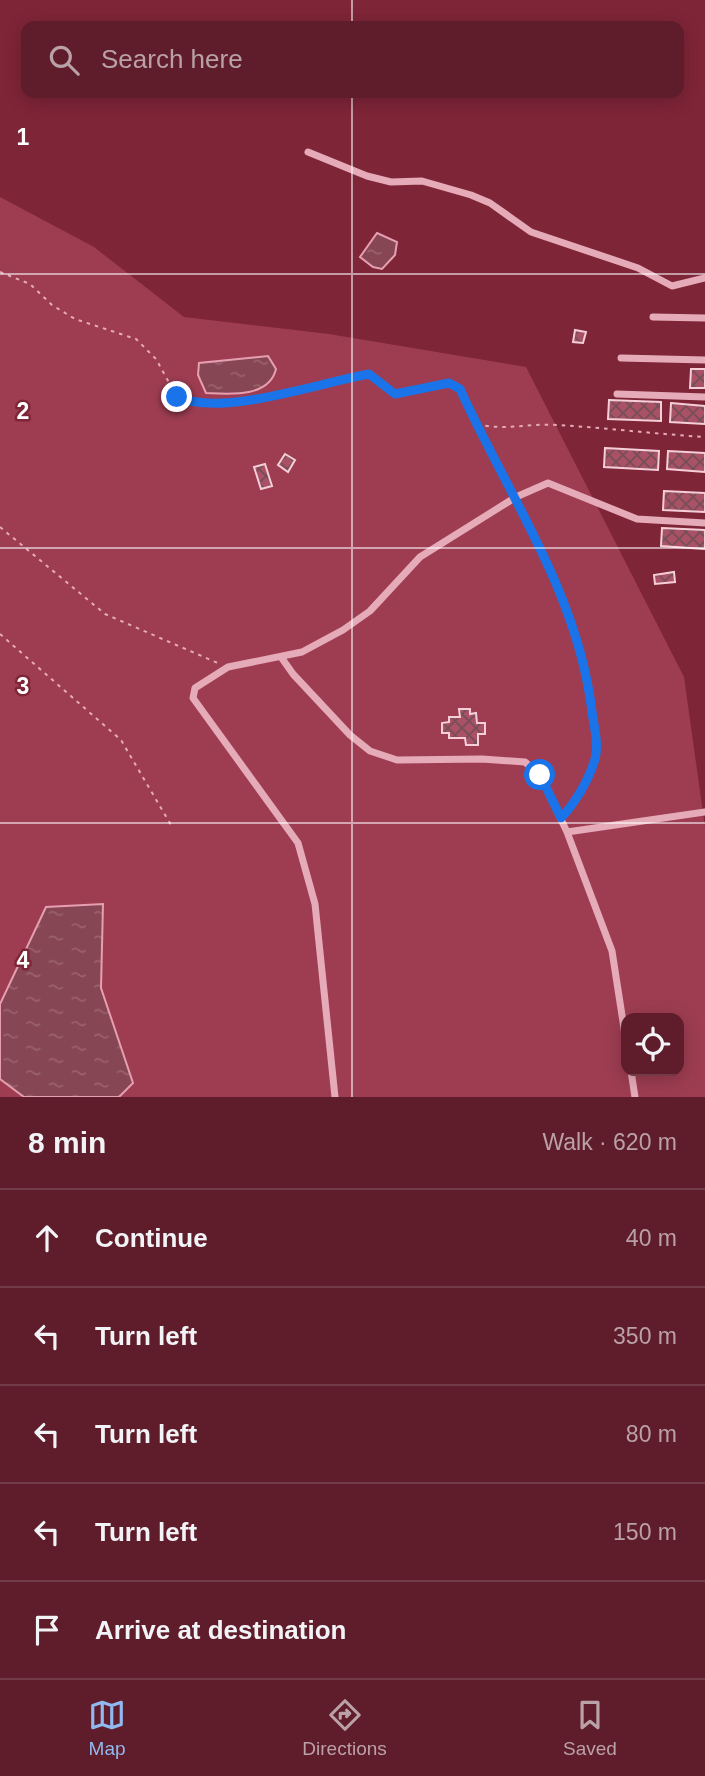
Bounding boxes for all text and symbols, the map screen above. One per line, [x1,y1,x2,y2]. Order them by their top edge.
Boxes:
search box [21,21,684,98]
icon: search [45,41,83,79]
text: Search here [101,44,243,74]
text: 1 [17,124,30,150]
route end [161,381,192,412]
text: 2 [17,398,29,424]
text: 3 [17,673,29,699]
route start [524,759,555,790]
text: 4 [17,947,30,973]
map controls [621,1013,684,1076]
button: locate [621,1013,684,1076]
text: 8 min [28,1126,106,1159]
text: Walk · 620 m [542,1129,677,1155]
icon: ahead [28,1219,66,1257]
text: Continue [95,1223,208,1253]
text: 40 m [626,1225,677,1251]
icon: left [28,1317,66,1355]
text: Turn left [95,1321,197,1351]
text: 350 m [613,1323,677,1349]
icon: left [28,1415,66,1453]
text: Turn left [95,1419,197,1449]
text: 80 m [626,1421,677,1447]
icon: left [28,1513,66,1551]
text: Turn left [95,1517,197,1547]
text: 150 m [613,1519,677,1545]
icon: arrive [28,1611,66,1649]
text: Arrive at destination [95,1615,346,1645]
tab: Map [88,1696,126,1760]
tab: Directions [302,1696,387,1760]
tab: Saved [563,1696,617,1760]

